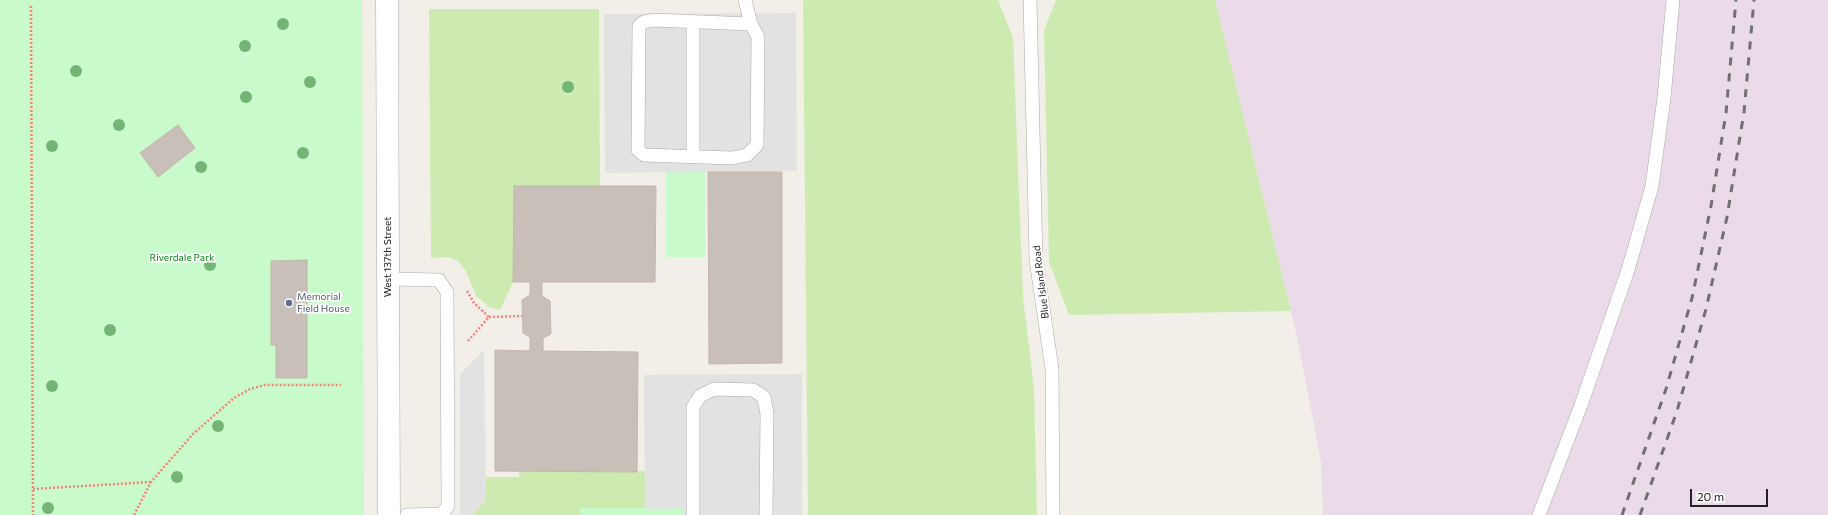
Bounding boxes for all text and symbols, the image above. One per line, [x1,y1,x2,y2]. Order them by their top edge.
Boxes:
street label: West 137th Street [382,217,394,297]
street label: Blue Island Road [1031,245,1051,319]
park label: Riverdale Park [150,252,214,264]
place label: Memorial Field House [297,291,350,314]
marker: Memorial Field House [284,298,294,308]
scale bar [1692,481,1770,507]
text: 20 m [1697,489,1724,503]

